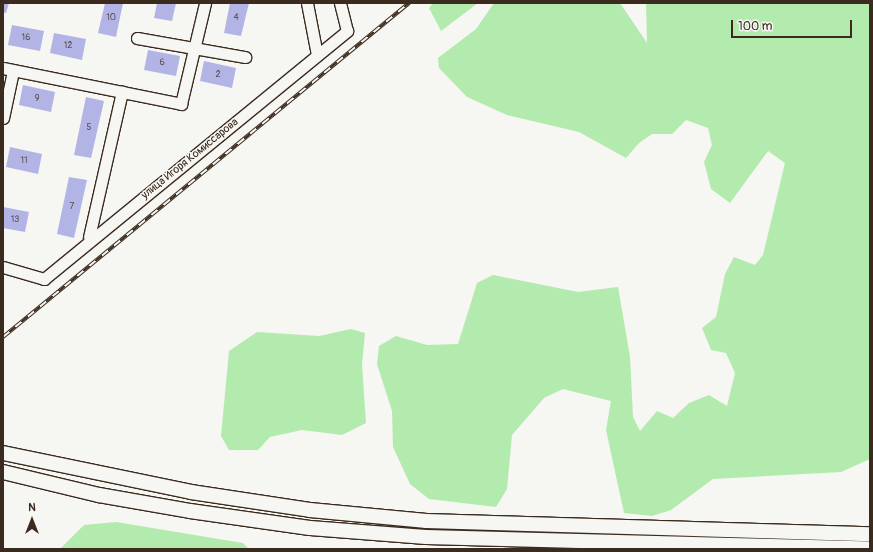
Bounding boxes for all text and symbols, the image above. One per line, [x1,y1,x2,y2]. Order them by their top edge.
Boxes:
scale bar [733,12,854,38]
house number: 10 [106,13,116,23]
house number: 4 [233,13,239,23]
text: 100 m [738,19,772,34]
house number: 16 [22,33,30,43]
house number: 12 [64,41,72,51]
house number: 6 [159,58,165,68]
house number: 2 [215,70,221,80]
house number: 9 [35,94,39,104]
street label: улица Игоря Комиссарова [139,116,241,202]
house number: 5 [87,123,91,133]
house number: 11 [20,156,28,166]
house number: 7 [70,202,74,212]
house number: 13 [11,215,19,225]
north arrow [12,500,52,540]
text: N [28,501,36,514]

